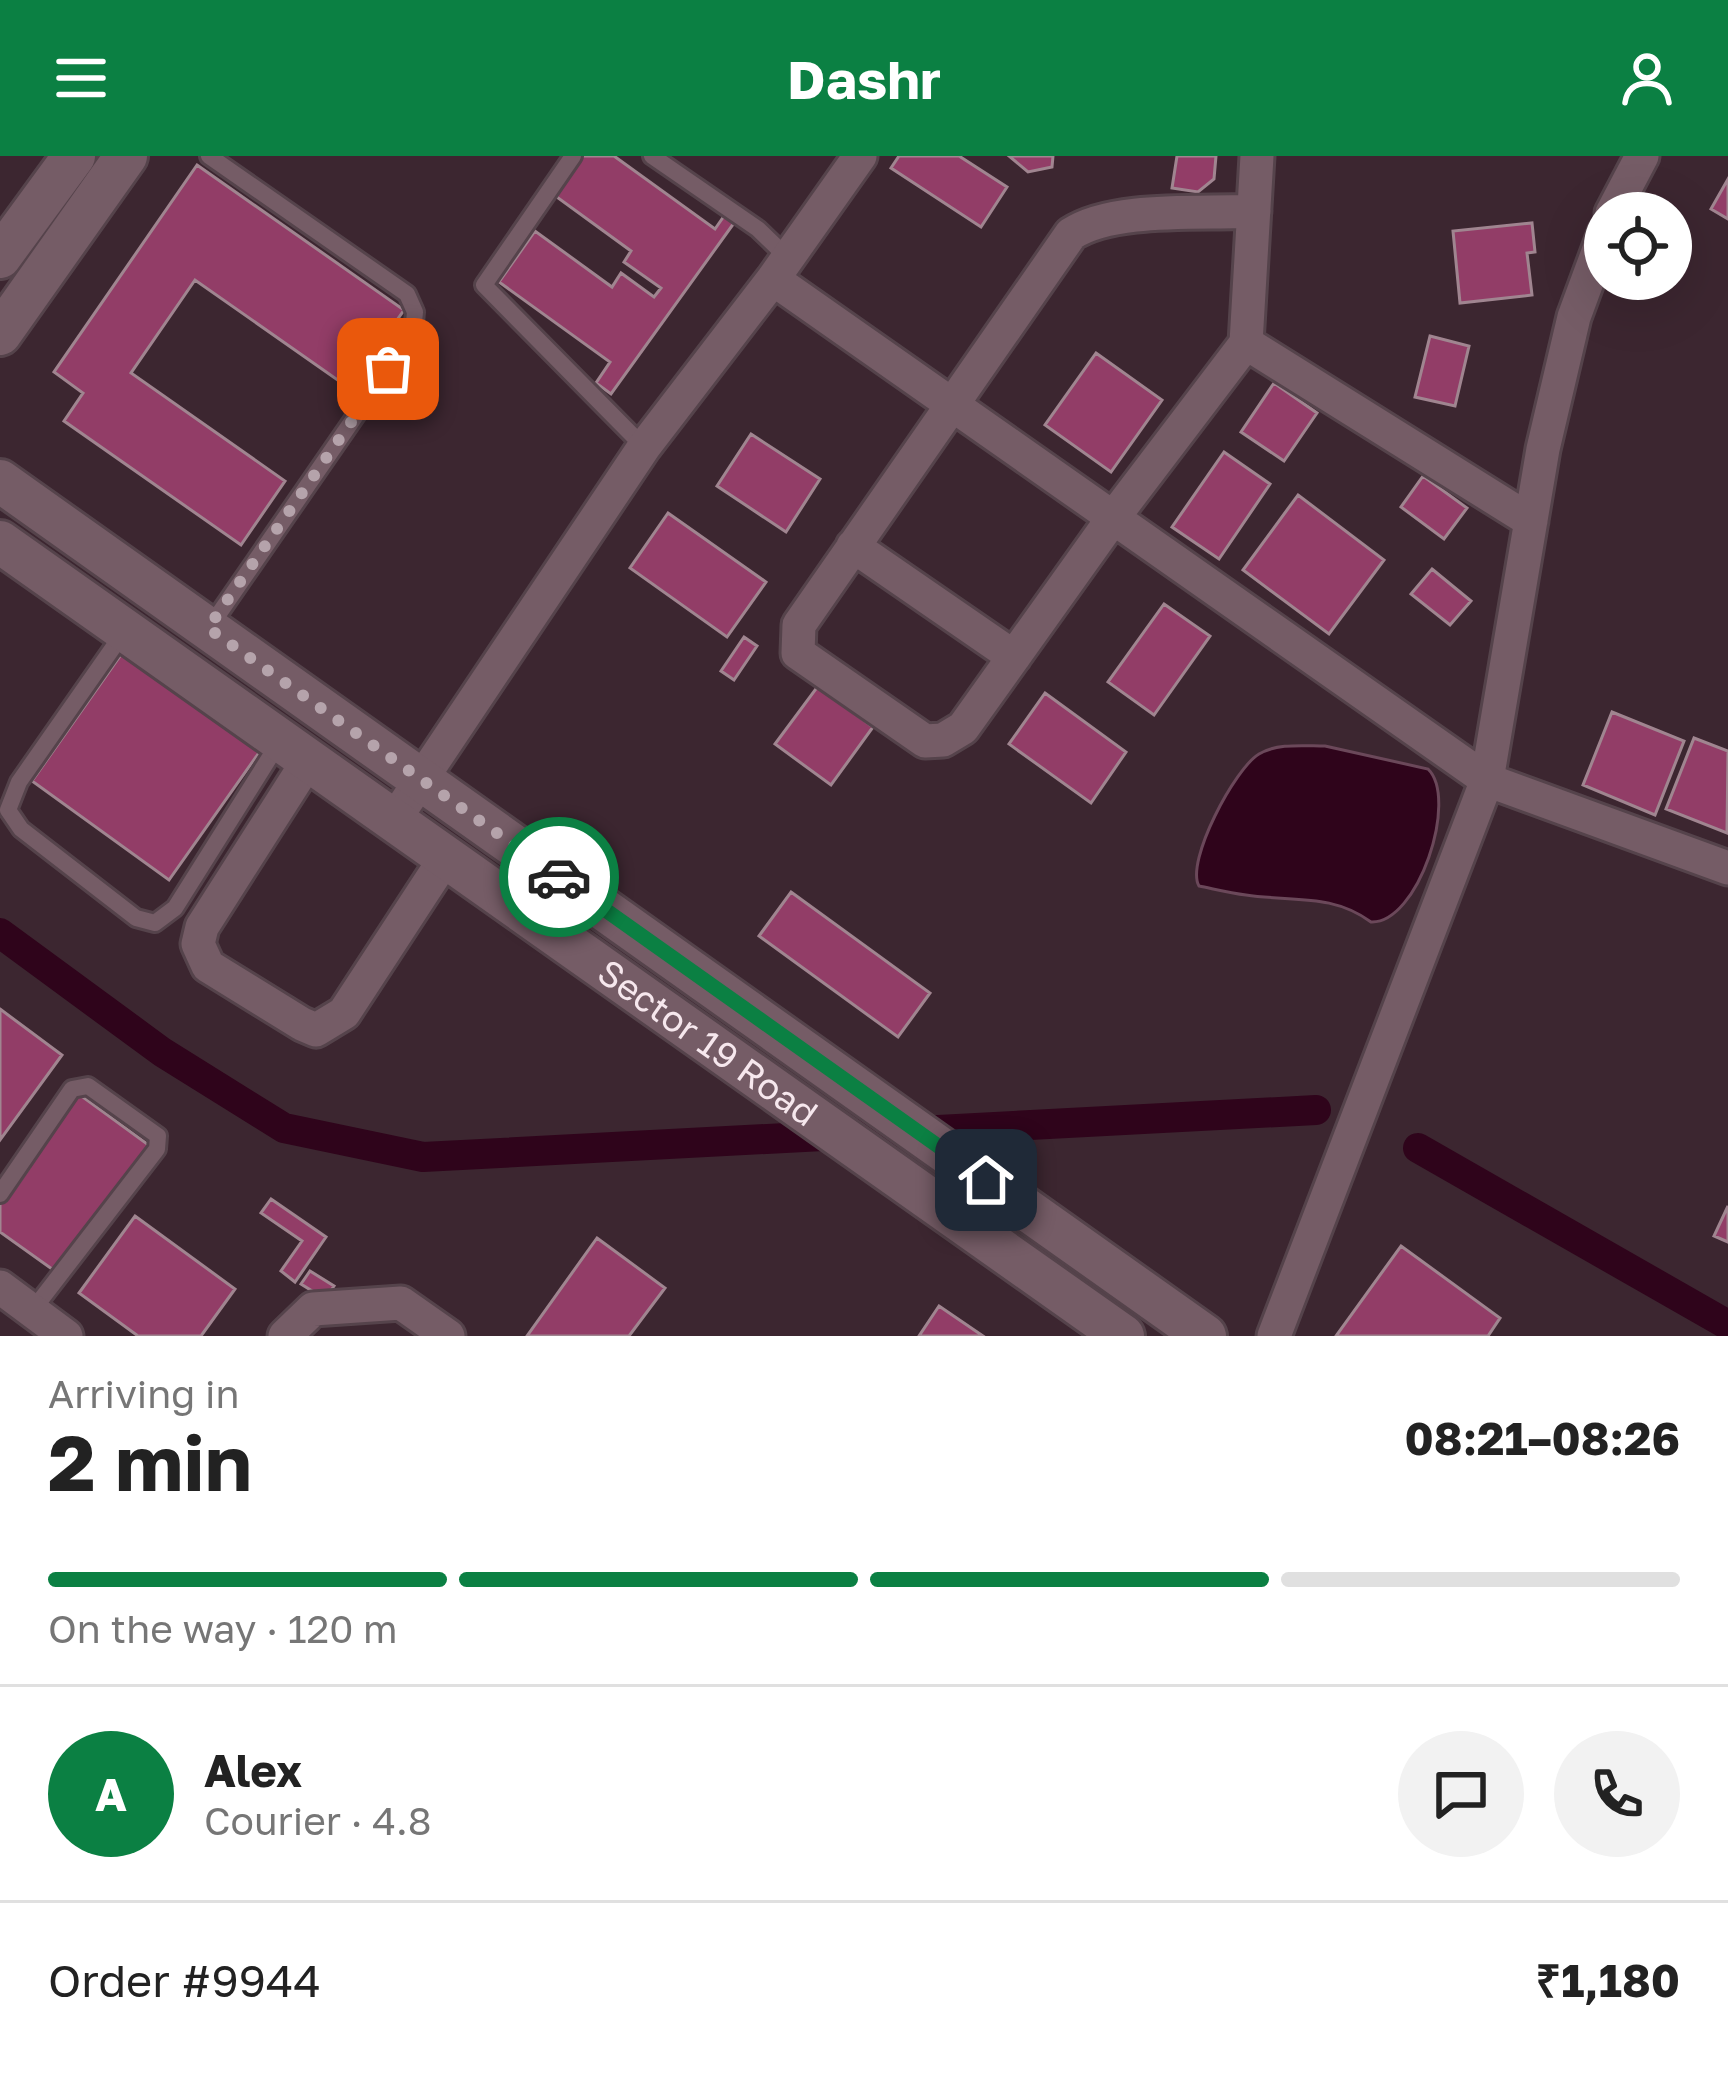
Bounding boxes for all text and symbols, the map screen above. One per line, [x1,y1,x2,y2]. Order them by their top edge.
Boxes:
icon: menu [48,45,114,111]
icon: person [1614,45,1680,111]
text: Dashr [787,46,941,111]
map controls [1584,192,1692,300]
button: locate [1584,192,1692,300]
pin [337,318,439,420]
icon: bag [355,336,421,402]
courier [499,817,619,937]
icon: car [526,844,592,910]
street label: Sector 19 Road [590,950,826,1134]
pin [935,1129,1037,1231]
icon: home [953,1147,1019,1213]
text: Arriving in [48,1370,239,1417]
text: 08:21–08:26 [1405,1411,1680,1465]
text: 2 min [48,1415,252,1508]
text: On the way · 120 m [48,1605,398,1652]
button: chat [1398,1731,1524,1857]
button: phone [1554,1731,1680,1857]
text: Alex [204,1743,302,1797]
text: A [95,1767,127,1821]
text: Courier · 4.8 [204,1797,432,1844]
text: Order #9944 [48,1953,321,2007]
text: ₹1,180 [1535,1953,1680,2007]

